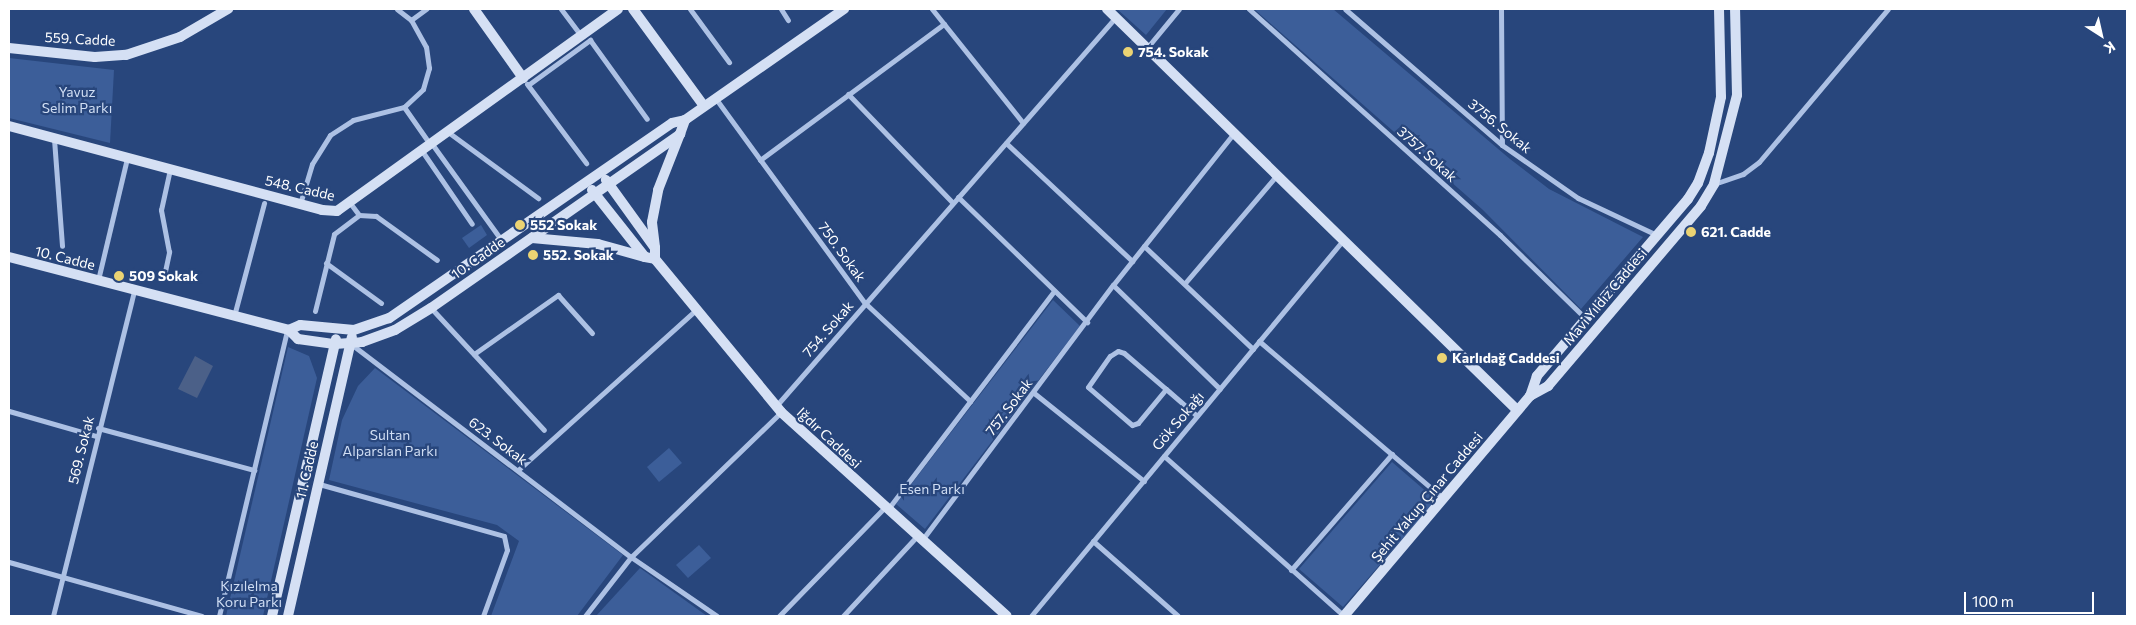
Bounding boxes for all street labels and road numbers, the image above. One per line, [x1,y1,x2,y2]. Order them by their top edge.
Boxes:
street label: 559. Cadde [44,29,116,49]
street label: 3756. Sokak [1465,95,1535,157]
street label: 3757. Sokak [1394,123,1460,185]
street label: 548. Cadde [263,172,337,204]
street label: 750. Sokak [815,219,869,285]
street label: 10. Cadde [448,234,508,282]
street label: 10. Cadde [33,242,97,274]
street label: Mavi Yıldız Caddesi [1560,245,1650,349]
street label: 754. Sokak [799,298,857,360]
street label: 757. Sokak [982,375,1036,439]
street label: Gök Sokağı [1149,388,1207,454]
street label: Iğdır Caddesi [793,404,865,472]
street label: 569. Sokak [64,414,98,486]
street label: 623. Sokak [465,414,531,468]
street label: Şehit Yakup Çınar Caddesi [1368,429,1486,565]
street label: 11. Cadde [292,440,322,500]

